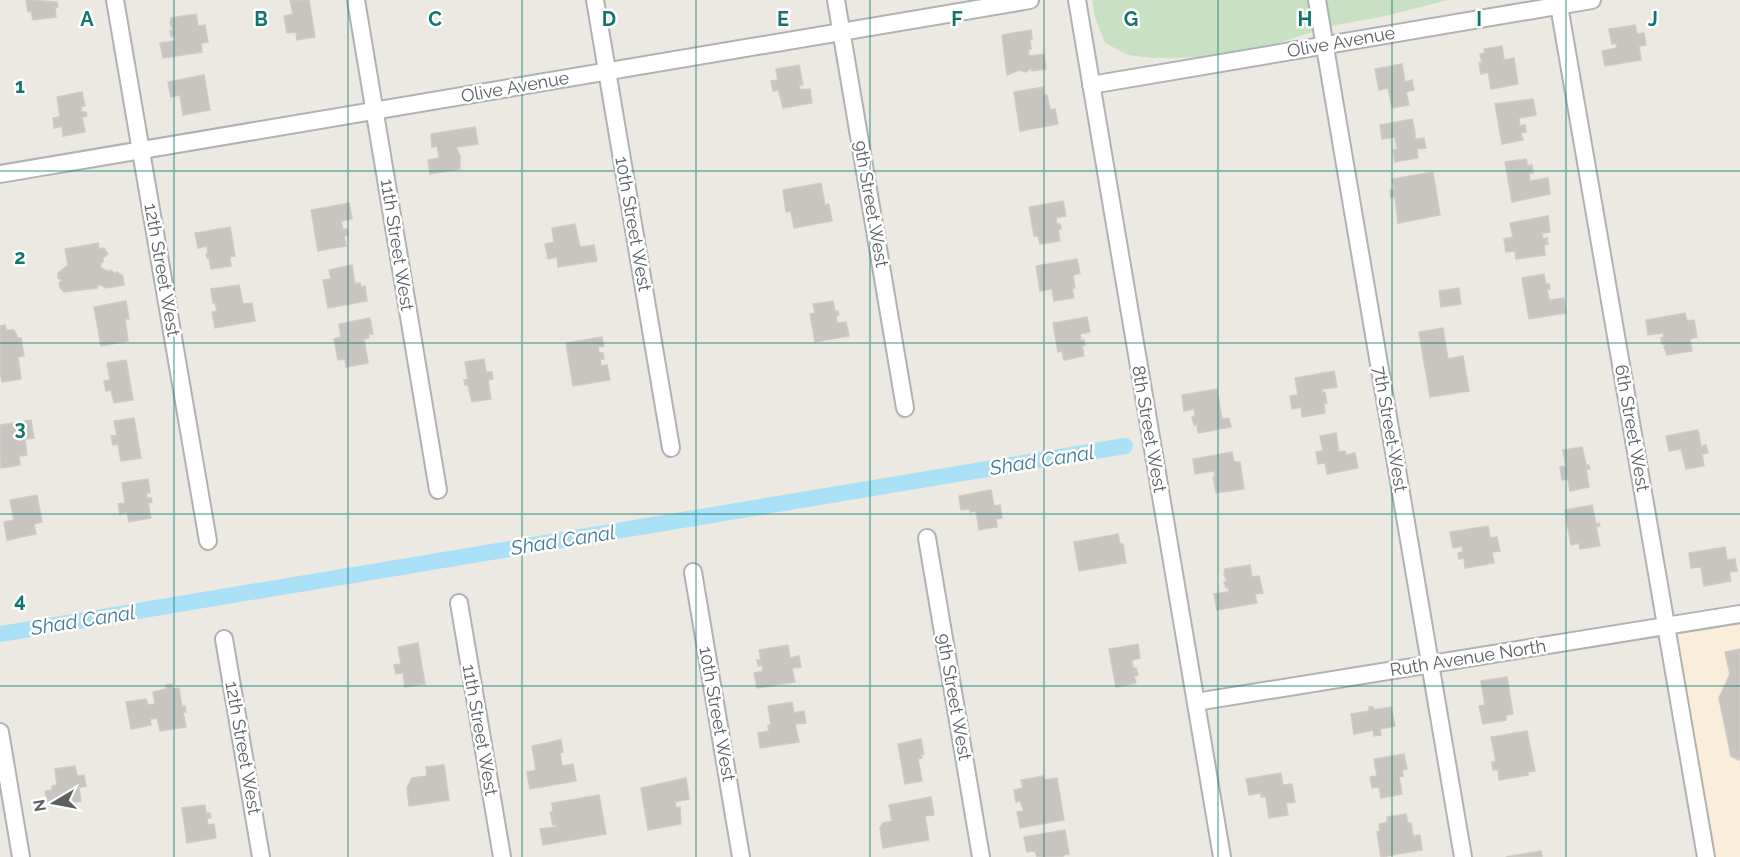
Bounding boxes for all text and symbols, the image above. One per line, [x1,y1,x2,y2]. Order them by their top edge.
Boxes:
text: A [80,7,94,31]
text: B [254,7,268,31]
text: C [428,7,442,31]
text: D [602,7,616,31]
text: E [777,7,789,31]
text: F [951,7,963,31]
text: G [1124,7,1138,31]
text: H [1298,7,1312,31]
text: I [1476,7,1482,31]
text: J [1648,7,1658,31]
street label: Olive Avenue [1285,22,1397,61]
street label: Olive Avenue [459,67,571,106]
text: 1 [15,74,25,98]
street label: 9th Street West [850,139,893,269]
street label: 10th Street West [611,155,656,293]
street label: 11th Street West [377,177,418,312]
street label: 12th Street West [140,202,185,338]
text: 2 [14,245,26,269]
street label: 6th Street West [1611,363,1654,493]
street label: 8th Street West [1128,364,1171,494]
street label: 7th Street West [1369,364,1412,494]
text: 3 [14,416,26,440]
water label: Shad Canal [987,440,1096,480]
water label: Shad Canal [508,520,617,560]
text: 4 [14,588,26,612]
water label: Shad Canal [28,600,137,640]
street label: 9th Street West [933,632,976,762]
street label: Ruth Avenue North [1388,635,1548,680]
street label: 10th Street West [695,645,740,783]
street label: 11th Street West [459,662,502,797]
street label: 12th Street West [221,680,266,816]
north arrow [24,773,84,833]
text: N [29,798,50,813]

